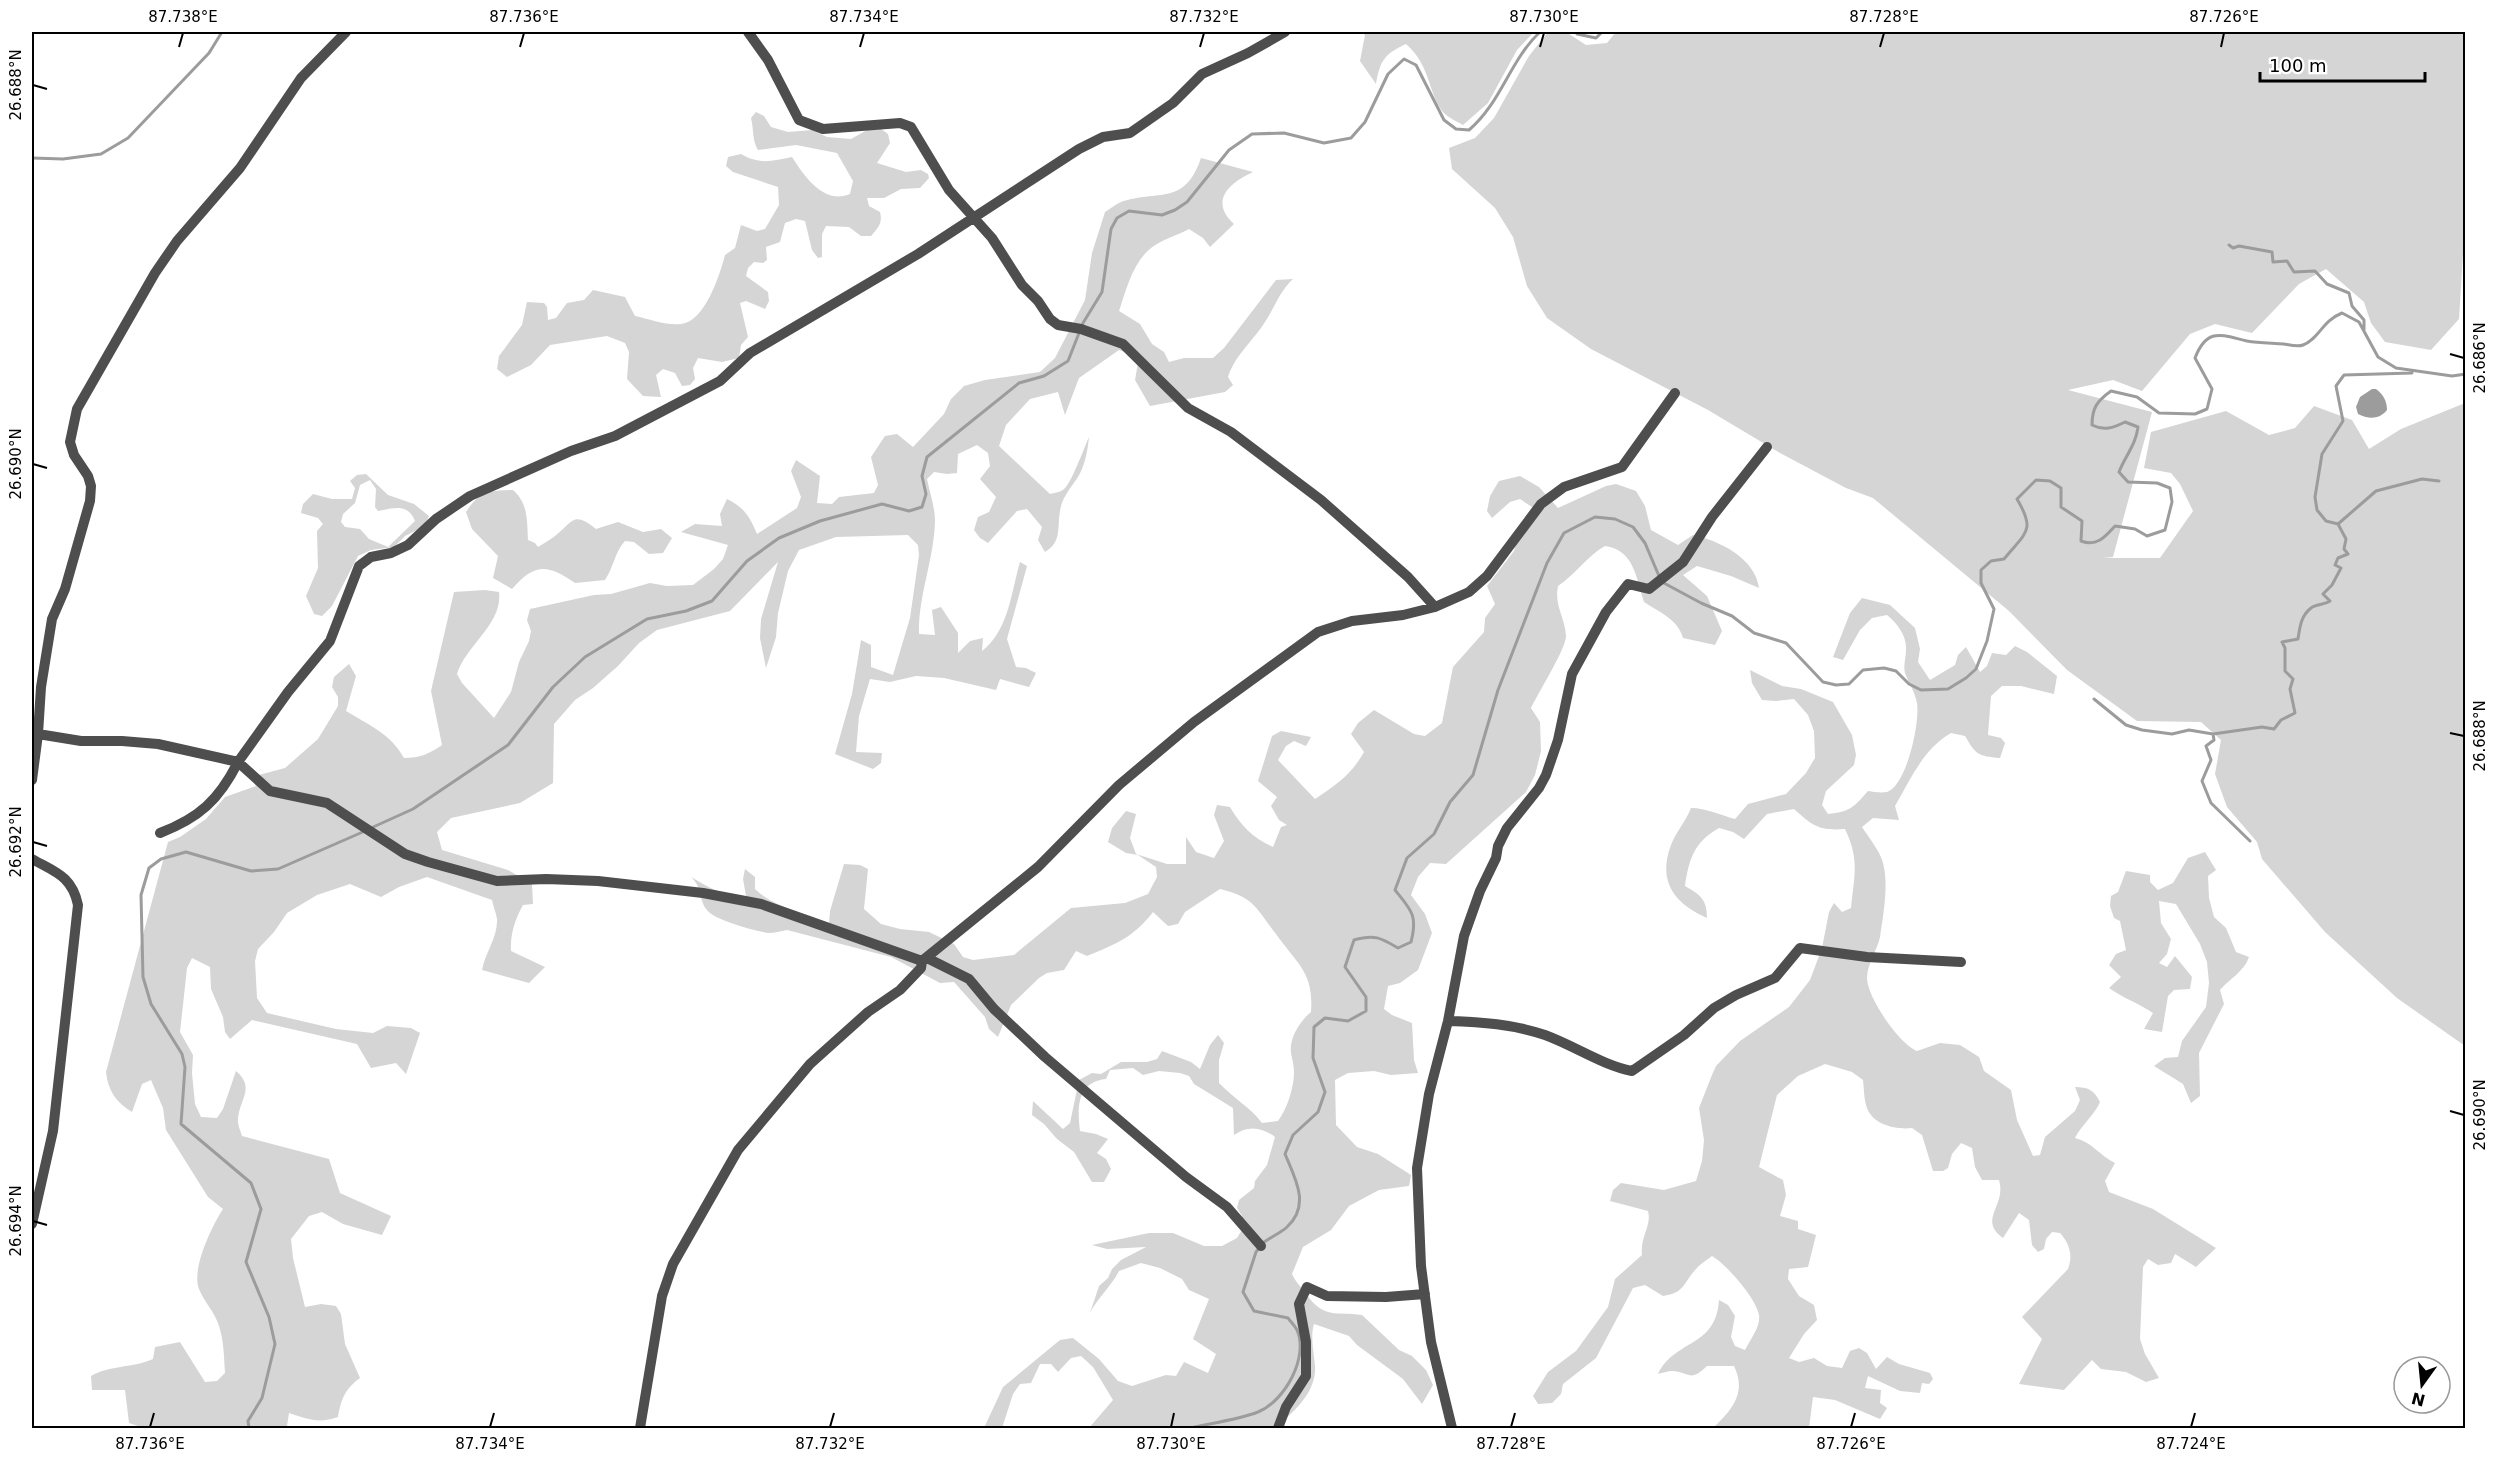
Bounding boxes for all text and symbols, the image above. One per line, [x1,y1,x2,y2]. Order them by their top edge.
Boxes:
text: 87.738°E [148,8,218,26]
text: 87.736°E [489,8,559,26]
text: 87.734°E [829,8,899,26]
text: 87.732°E [1169,8,1239,26]
text: 87.730°E [1509,8,1579,26]
text: 87.728°E [1849,8,1919,26]
text: 87.726°E [2189,8,2259,26]
scale bar [2260,45,2425,83]
text: 26.688°N [7,49,25,121]
text: 100 m [2269,55,2327,76]
text: 26.686°N [2471,322,2489,394]
text: 26.690°N [7,428,25,500]
text: 26.688°N [2471,700,2489,772]
text: 26.692°N [7,806,25,878]
text: 26.690°N [2471,1079,2489,1151]
text: 26.694°N [7,1185,25,1257]
north arrow [2392,1355,2452,1415]
text: N [2409,1388,2427,1410]
text: 87.736°E [115,1435,185,1453]
text: 87.734°E [455,1435,525,1453]
text: 87.732°E [795,1435,865,1453]
text: 87.730°E [1136,1435,1206,1453]
text: 87.728°E [1476,1435,1546,1453]
text: 87.726°E [1816,1435,1886,1453]
text: 87.724°E [2156,1435,2226,1453]

